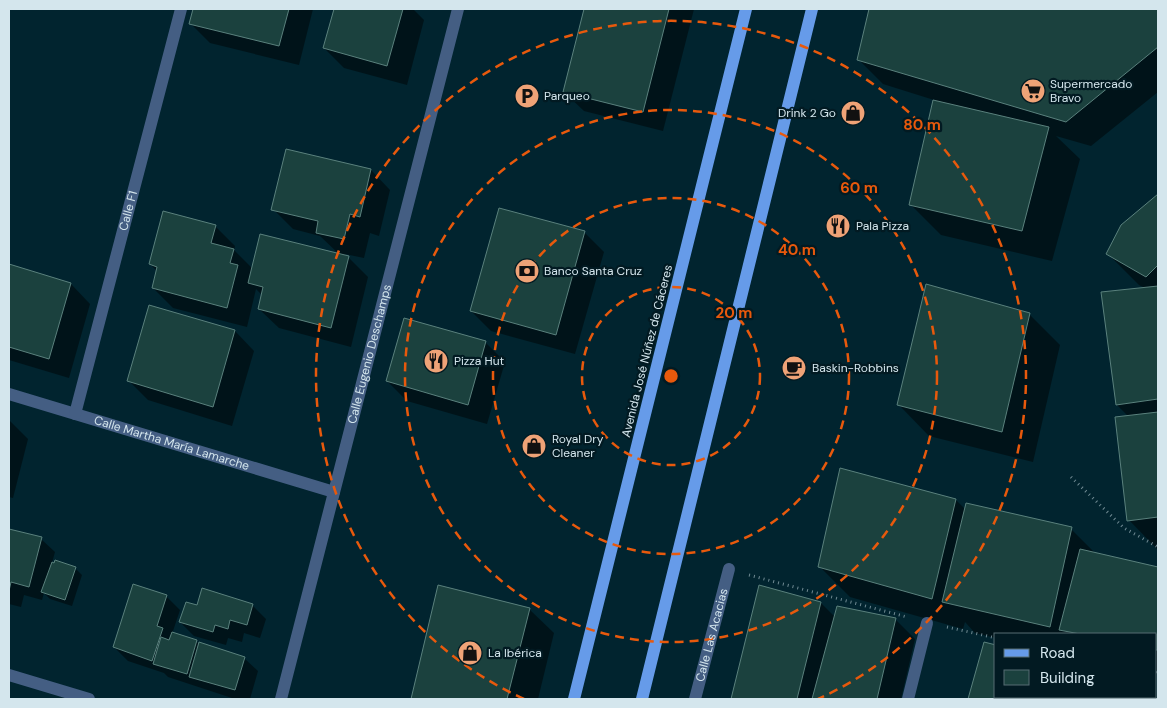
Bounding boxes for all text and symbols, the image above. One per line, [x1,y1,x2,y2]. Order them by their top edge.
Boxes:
place label: Supermercado Bravo [1050,76,1132,106]
supermarket icon: Supermercado Bravo [1020,78,1046,104]
parking icon: Parqueo [514,83,540,109]
place label: Parqueo [544,88,590,104]
shop icon: Drink 2 Go [840,100,866,126]
place label: Drink 2 Go [778,105,836,121]
text: 80 m [903,115,941,135]
text: 60 m [840,178,878,198]
street label: Calle F1 [115,189,141,233]
restaurant icon: Pala Pizza [825,213,851,239]
place label: Pala Pizza [856,218,909,234]
text: 40 m [778,240,816,260]
bank icon: Banco Santa Cruz [514,258,540,284]
place label: Banco Santa Cruz [544,263,642,279]
street label: Avenida José Núñez de Cáceres [618,263,676,439]
street label: Calle Eugenio Deschamps [344,283,395,426]
text: 20 m [716,303,752,323]
restaurant icon: Pizza Hut [423,348,449,374]
place label: Pizza Hut [454,353,505,369]
cafe icon: Baskin-Robbins [781,355,807,381]
place label: Baskin-Robbins [812,360,899,376]
centre of rings [662,367,680,385]
street label: Calle Martha María Lamarche [92,412,252,474]
place label: Royal Dry Cleaner [552,431,604,461]
shop icon: Royal Dry Cleaner [521,433,547,459]
street label: Calle Las Acacias [692,587,732,684]
legend [994,633,1157,698]
shop icon: La Ibérica [457,640,483,666]
text: Road [1040,643,1075,663]
place label: La Ibérica [488,645,542,661]
text: Building [1040,668,1095,688]

